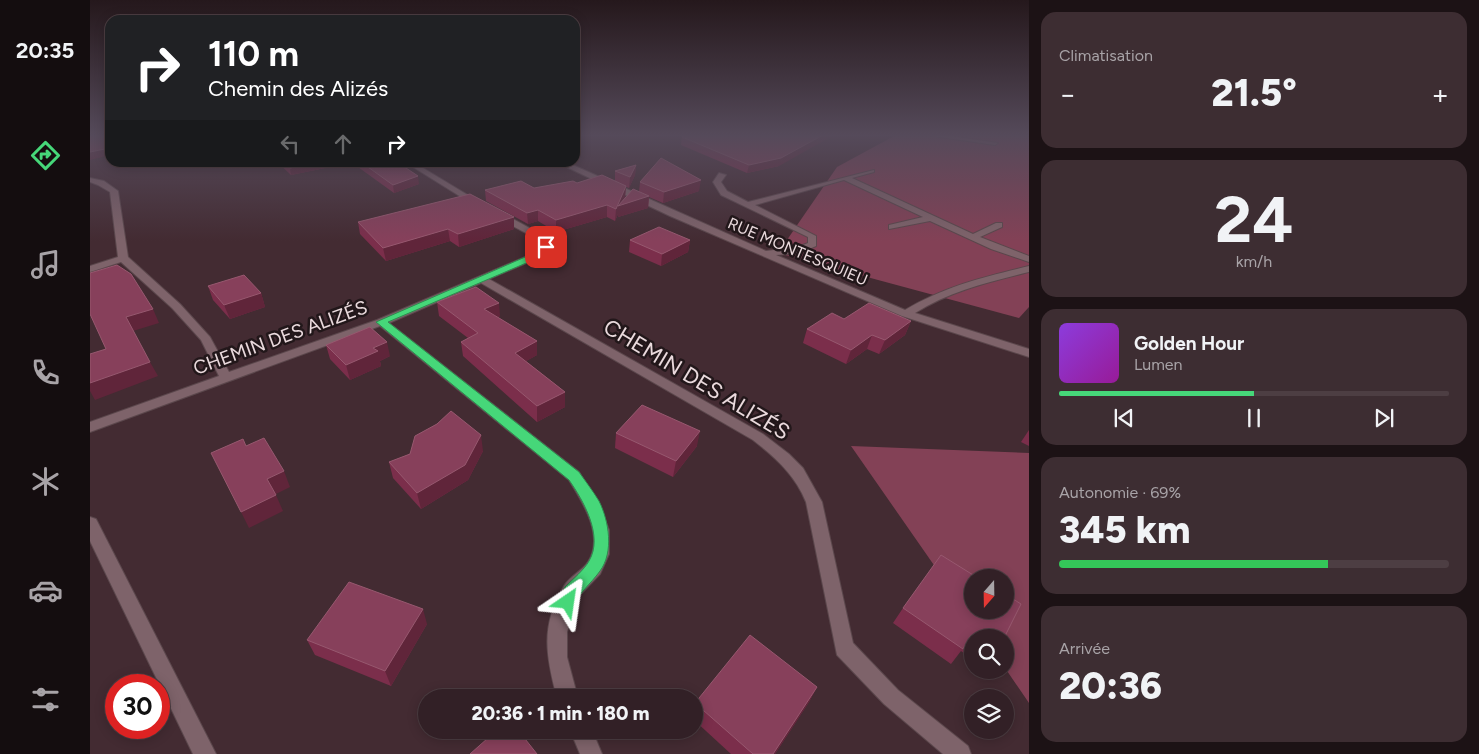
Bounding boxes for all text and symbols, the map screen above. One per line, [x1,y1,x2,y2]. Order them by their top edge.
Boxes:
text: 110 m [208,33,299,75]
icon: right [125,35,190,100]
text: 20:35 [16,37,74,64]
text: Climatisation [1059,46,1153,65]
text: 21.5° [1211,70,1297,116]
text: Chemin des Alizés [208,75,388,102]
text: − [1059,77,1076,111]
text: + [1432,77,1449,111]
icon: left [276,130,304,158]
icon: ahead [329,130,357,158]
icon: right [382,130,410,158]
icon: directions [28,138,63,173]
text: 24 [1215,180,1293,258]
street label: RUE MONTESQUIEU [725,213,871,290]
pin [525,226,567,268]
icon: arrive [532,233,560,261]
icon: music [28,247,63,282]
text: km/h [1236,252,1272,271]
street label: CHEMIN DES ALIZÉS [190,295,370,380]
street label: CHEMIN DES ALIZÉS [599,313,795,446]
text: Golden Hour [1134,332,1244,355]
icon: phone [28,355,63,390]
text: Lumen [1134,355,1183,374]
icon: previous [1110,404,1138,432]
icon: pause [1240,404,1268,432]
icon: next [1370,404,1398,432]
icon: climate [28,464,63,499]
text: Autonomie · 69% [1059,483,1181,502]
text: 345 km [1059,507,1191,553]
north arrow [964,569,1014,619]
map controls [964,569,1014,739]
icon: car [28,573,63,608]
position arrow [541,575,593,627]
button: search [964,629,1014,679]
text: Arrivée [1059,639,1110,658]
text: 20:36 [1059,663,1162,709]
speed limit sign: 30 [105,674,170,739]
icon: filters [28,682,63,717]
button: layers [964,689,1014,739]
text: 20:36 · 1 min · 180 m [472,702,649,725]

